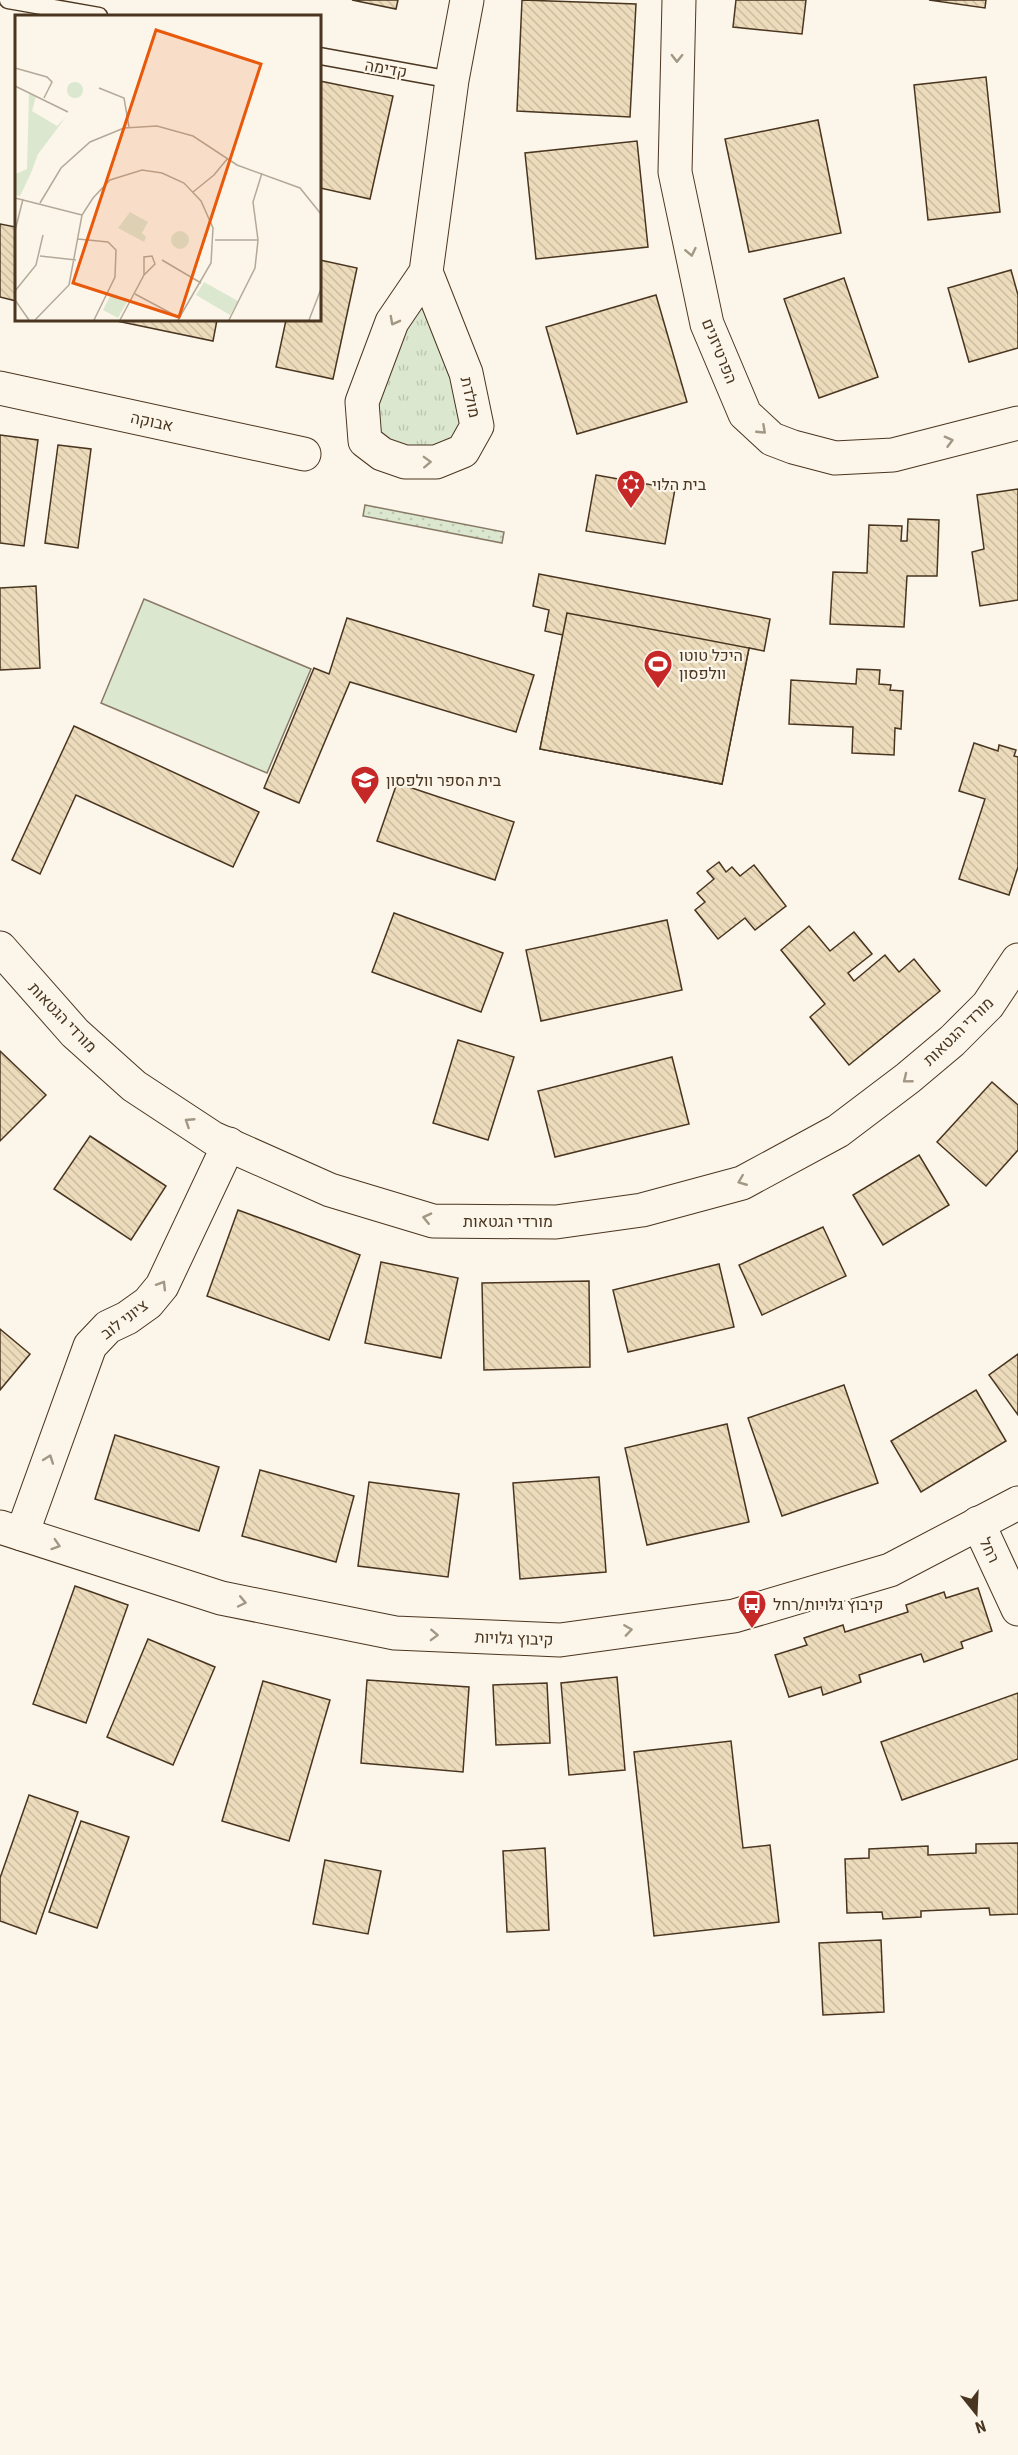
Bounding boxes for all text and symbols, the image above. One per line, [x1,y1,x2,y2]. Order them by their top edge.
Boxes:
inset map [15,15,321,321]
one-way arrow [671,54,683,63]
street label: קדימה [363,55,409,82]
one-way arrow [684,246,697,256]
one-way arrow [390,315,401,325]
street label: הפרטיזנים [698,316,741,386]
street label: מולדת [457,375,484,419]
street label: אבוקה [129,408,175,435]
one-way arrow [755,423,765,434]
one-way arrow [943,435,953,448]
one-way arrow [423,456,432,468]
synagogue icon: בית הלוי [615,468,647,510]
place label: בית הלוי [652,475,707,494]
place label: היכל טוטו וולפסון [679,646,743,683]
sports icon: היכל טוטו וולפסון [642,648,674,690]
school or university icon: בית הספר וולפסון [349,764,381,806]
place label: בית הספר וולפסון [386,771,502,790]
street label: מורדי הגטאות [25,978,101,1056]
street label: מורדי הגטאות [919,993,997,1069]
one-way arrow [903,1071,914,1082]
one-way arrow [185,1117,195,1129]
one-way arrow [738,1174,749,1186]
street label: מורדי הגטאות [463,1212,553,1231]
one-way arrow [422,1213,432,1226]
one-way arrow [154,1281,166,1291]
street label: ציוני לוב [97,1295,152,1343]
one-way arrow [42,1455,55,1465]
street label: רחל [975,1535,1004,1566]
one-way arrow [50,1538,61,1550]
bus stop icon: קיבוץ גלויות/רחל [736,1588,768,1630]
one-way arrow [237,1595,247,1608]
place label: קיבוץ גלויות/רחל [773,1595,884,1614]
one-way arrow [624,1625,633,1637]
one-way arrow [429,1628,438,1641]
street label: קיבוץ גלויות [474,1628,554,1649]
north arrow [946,2383,1006,2443]
text: N [973,2416,988,2437]

